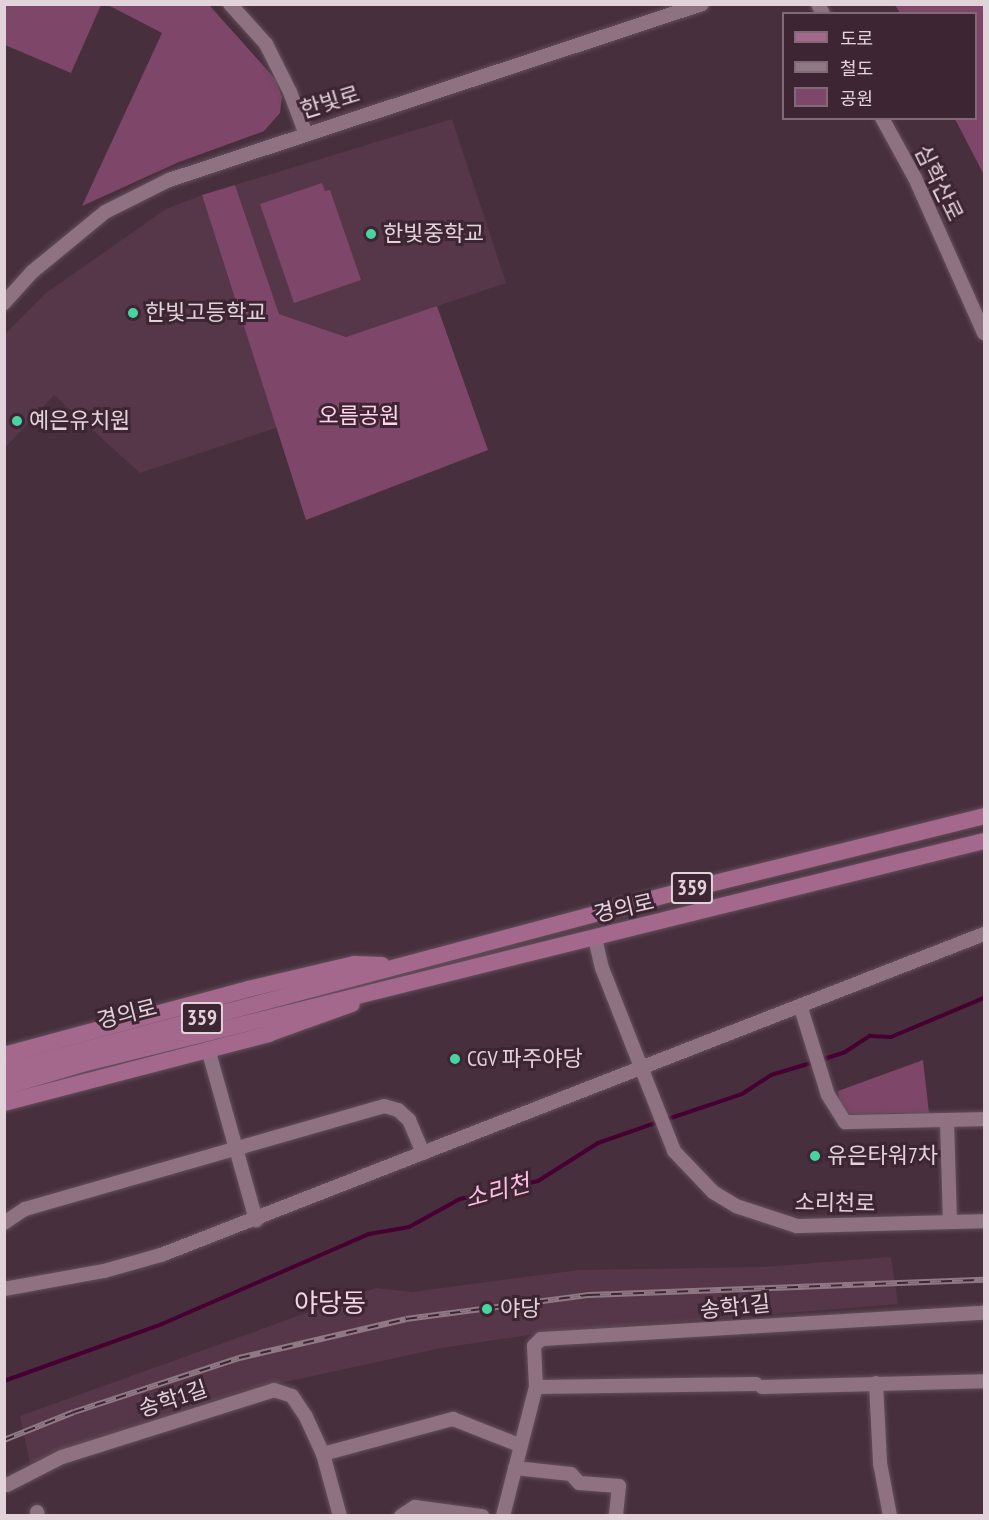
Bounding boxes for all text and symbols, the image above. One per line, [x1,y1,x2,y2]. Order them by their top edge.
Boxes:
legend [782,12,977,120]
text: 도로 [840,27,873,50]
text: 철도 [840,57,873,80]
street label: 한빛로 [297,81,363,123]
text: 공원 [840,87,873,110]
street label: 심학산로 [909,141,969,225]
place label: 한빛중학교 [383,221,484,247]
marker: 한빛중학교 [364,227,378,241]
place label: 한빛고등학교 [145,300,266,326]
marker: 한빛고등학교 [126,306,140,320]
park label: 오름공원 [319,403,399,429]
place label: 예은유치원 [29,408,130,434]
marker: 예은유치원 [10,414,24,428]
road number: 359 [670,870,714,906]
street label: 경의로 [591,888,657,928]
street label: 경의로 [94,994,160,1034]
road number: 359 [180,1000,224,1036]
place label: CGV 파주야당 [467,1046,583,1072]
marker: CGV 파주야당 [448,1052,462,1066]
place label: 유은타워7차 [827,1143,938,1169]
marker: 유은타워7차 [808,1149,822,1163]
water label: 소리천 [461,1169,533,1213]
street label: 소리천로 [794,1189,876,1217]
district label: 야당동 [294,1287,366,1319]
street label: 송학1길 [699,1290,771,1324]
place label: 야당 [500,1296,540,1322]
marker: 야당 [478,1300,496,1318]
street label: 송학1길 [135,1376,211,1422]

